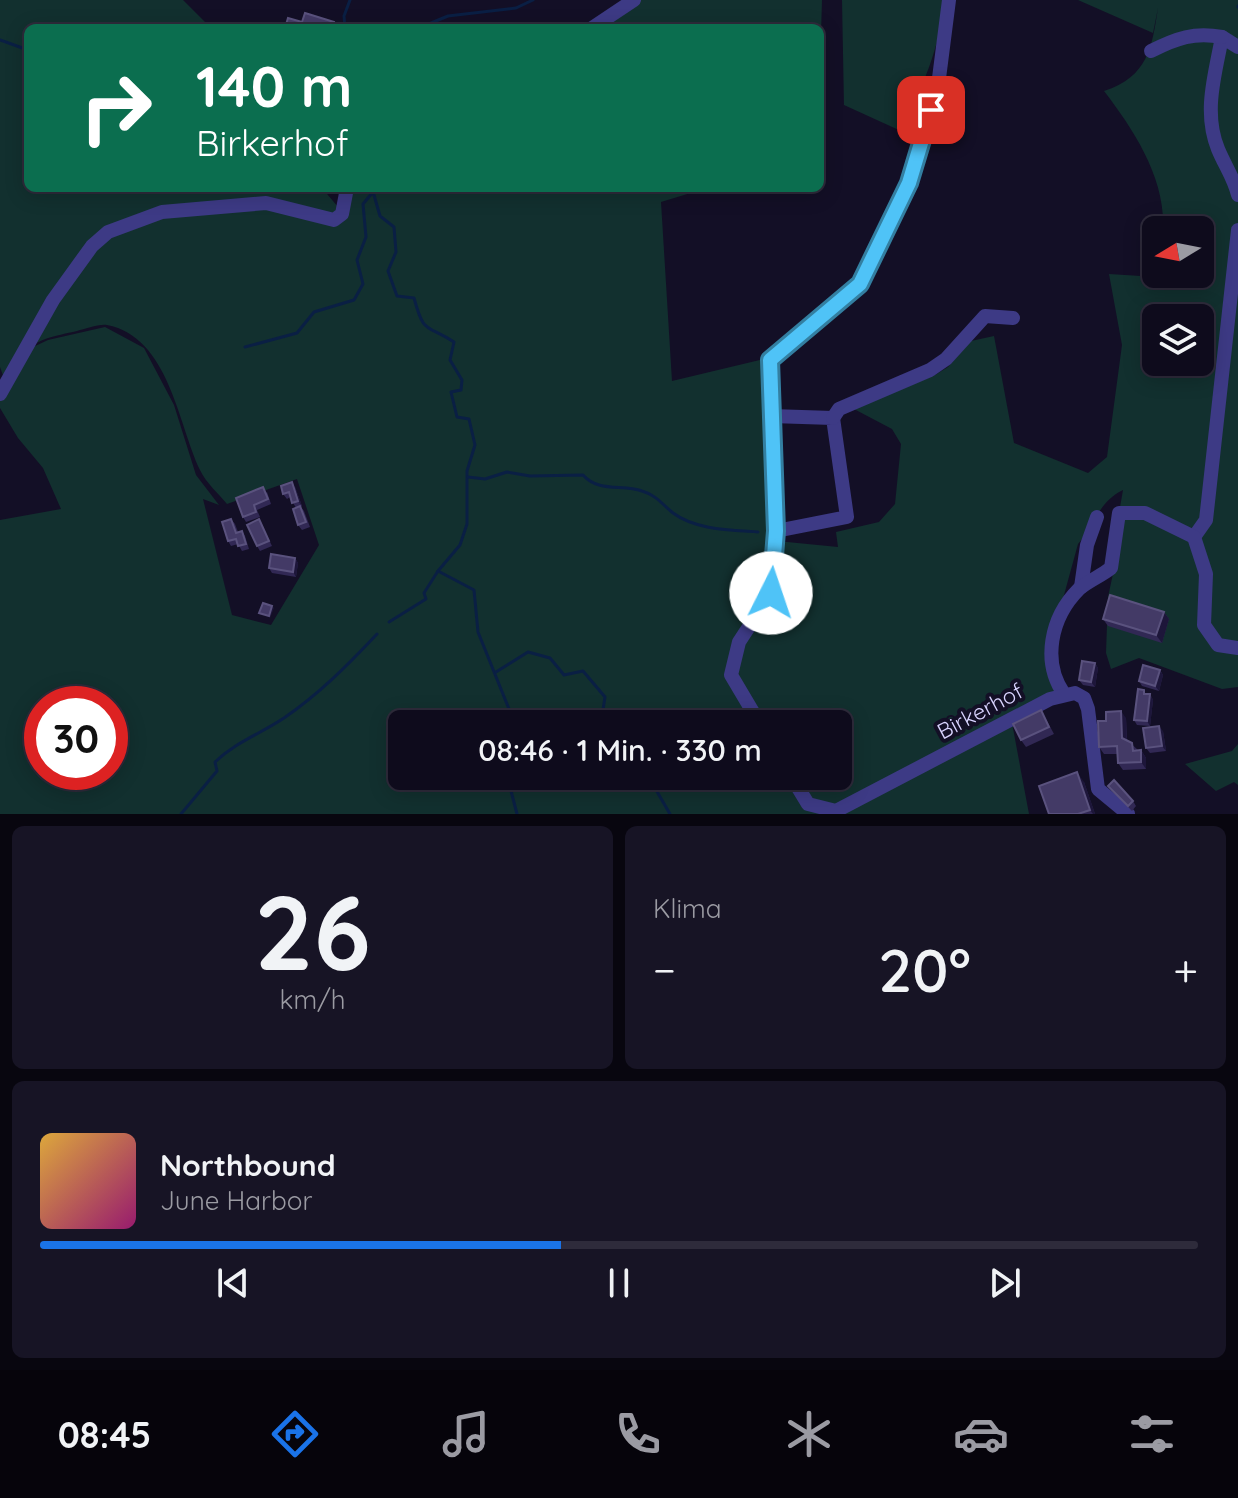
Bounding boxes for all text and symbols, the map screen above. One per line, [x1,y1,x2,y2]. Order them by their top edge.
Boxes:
text: 140 m [196,51,352,121]
icon: right [64,56,168,160]
pin [897,76,965,144]
icon: arrive [909,88,953,132]
text: Birkerhof [196,120,349,165]
north arrow [1142,216,1214,288]
map controls [1142,216,1214,376]
button: layers [1142,304,1214,376]
position arrow [729,551,813,635]
street label: Birkerhof [932,677,1028,745]
speed limit sign: 30 [24,686,128,790]
text: 08:46 · 1 Min. · 330 m [478,731,762,769]
text: 26 [254,866,371,996]
text: Klima [653,892,722,925]
text: 20° [878,932,971,1007]
text: − [653,942,676,997]
text: + [1173,942,1198,997]
text: km/h [280,983,345,1016]
text: Northbound [160,1146,336,1184]
text: June Harbor [160,1184,312,1217]
icon: previous [211,1261,255,1305]
icon: pause [597,1261,641,1305]
icon: next [983,1261,1027,1305]
icon: directions [267,1406,323,1462]
icon: music [438,1406,494,1462]
icon: phone [610,1406,666,1462]
icon: climate [781,1406,837,1462]
icon: car [953,1406,1009,1462]
icon: filters [1124,1406,1180,1462]
text: 08:45 [58,1412,151,1457]

